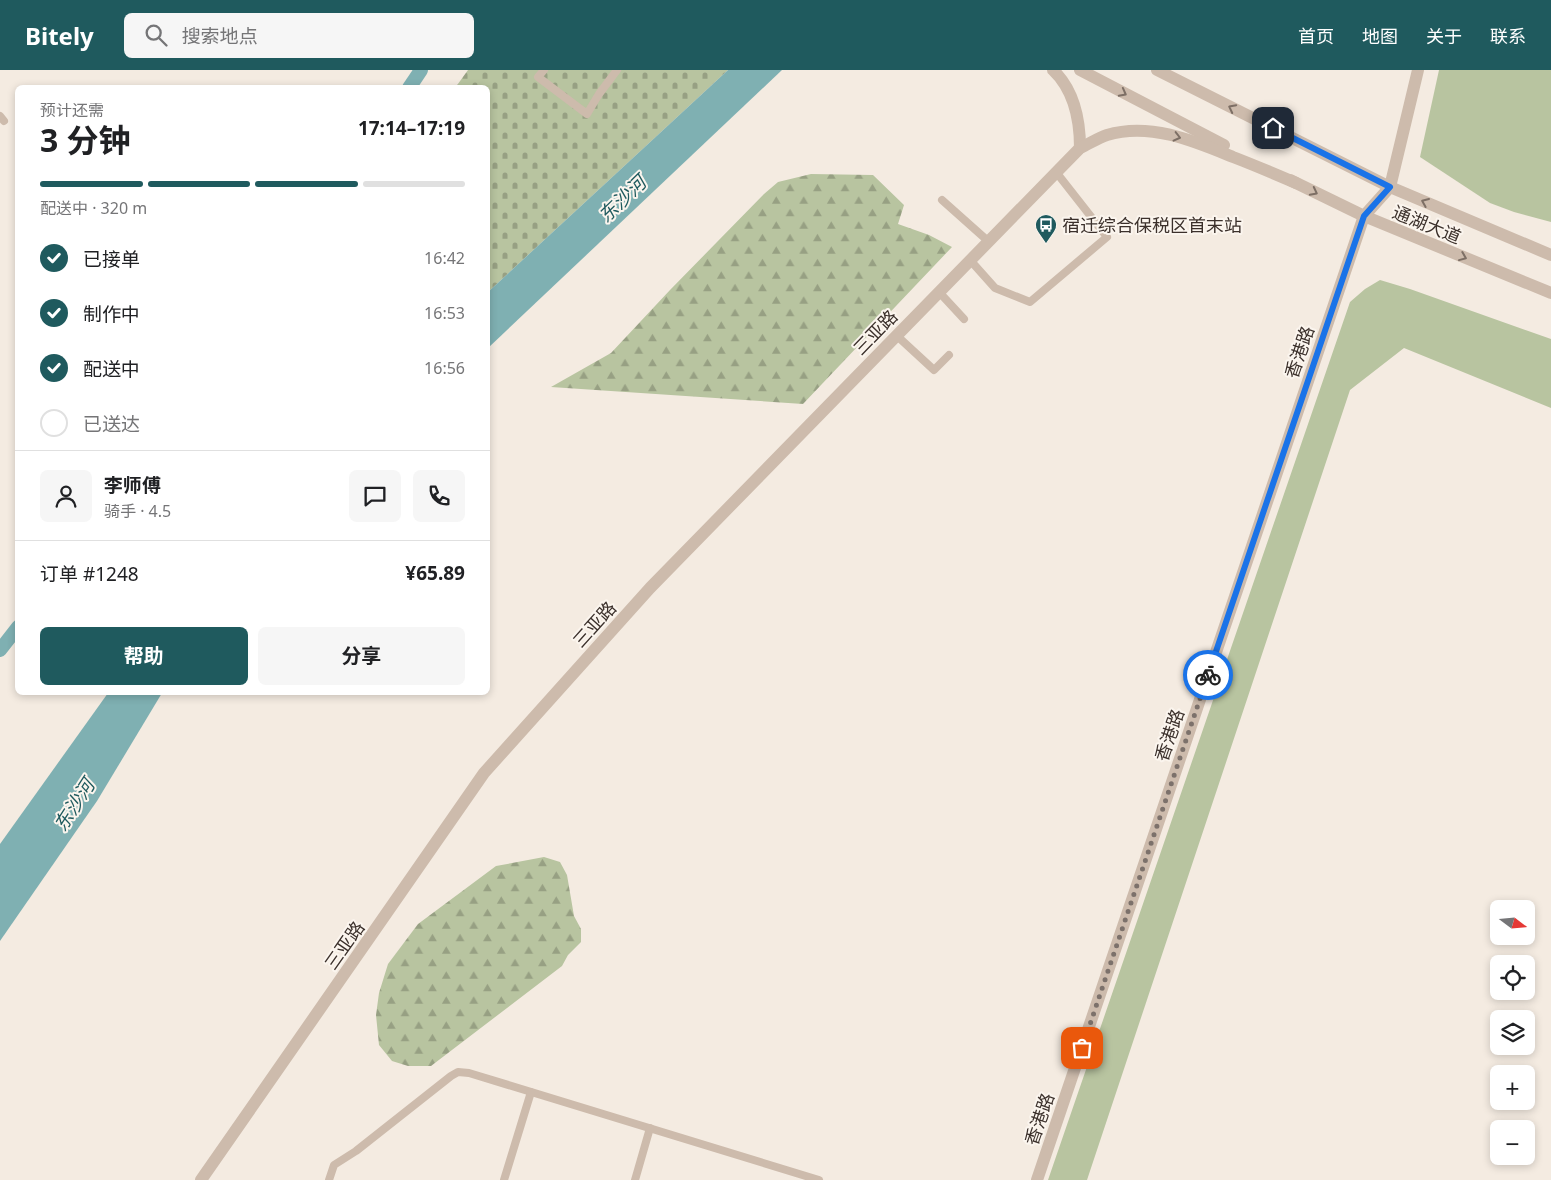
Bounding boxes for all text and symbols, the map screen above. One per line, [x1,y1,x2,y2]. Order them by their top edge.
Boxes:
search box [124,13,474,58]
text: Bitely [25,19,94,52]
icon: search [142,21,170,49]
text: 搜索地点 [182,23,258,49]
text: 首页 [1298,24,1334,48]
text: 地图 [1362,24,1398,48]
text: 关于 [1426,24,1462,48]
text: 联系 [1490,24,1526,48]
one-way arrow [1118,87,1127,97]
text: 预计还需 [40,99,104,121]
one-way arrow [1228,104,1237,114]
pin [1252,107,1294,149]
icon: home [1259,114,1287,142]
text: 17:14–17:19 [358,115,465,141]
text: 3 分钟 [40,118,131,161]
one-way arrow [1173,131,1181,141]
water label: 东沙河 [592,167,654,228]
one-way arrow [1309,186,1318,196]
text: 配送中 · 320 m [40,197,147,219]
one-way arrow [1421,197,1430,208]
street label: 通湖大道 [1389,199,1465,249]
bus stop icon: 宿迁综合保税区首末站 [1034,213,1058,244]
place label: 宿迁综合保税区首末站 [1062,213,1242,237]
icon: check [40,244,68,272]
text: 已接单 [83,246,140,272]
text: 16:42 [424,247,465,269]
one-way arrow [1458,251,1467,261]
icon: check [40,299,68,327]
text: 制作中 [83,301,140,327]
text: 16:53 [424,302,465,324]
street label: 三亚路 [848,304,902,360]
street label: 香港路 [1279,323,1319,381]
icon: check [40,354,68,382]
text: 配送中 [83,356,140,382]
text: 16:56 [424,357,465,379]
text: 已送达 [83,411,140,437]
button: person [40,470,92,522]
button: chat [349,470,401,522]
button: phone [413,470,465,522]
text: 李师傅 [104,472,161,498]
text: 骑手 · 4.5 [104,500,171,522]
text: ¥65.89 [405,560,465,586]
text: 订单 #1248 [40,561,139,587]
street label: 三亚路 [567,596,621,652]
button: 帮助 [40,627,248,685]
button: 分享 [258,627,465,685]
courier [1183,650,1233,700]
icon: bike [1194,661,1222,689]
street label: 香港路 [1149,706,1189,764]
water label: 东沙河 [48,771,103,836]
north arrow [1490,900,1535,945]
map controls [1490,900,1535,1165]
street label: 三亚路 [319,916,369,974]
button: locate [1490,955,1535,1000]
button: layers [1490,1010,1535,1055]
pin [1061,1027,1103,1069]
icon: bag [1068,1034,1096,1062]
button: + [1490,1065,1535,1110]
street label: 香港路 [1019,1090,1059,1148]
button: − [1490,1120,1535,1165]

